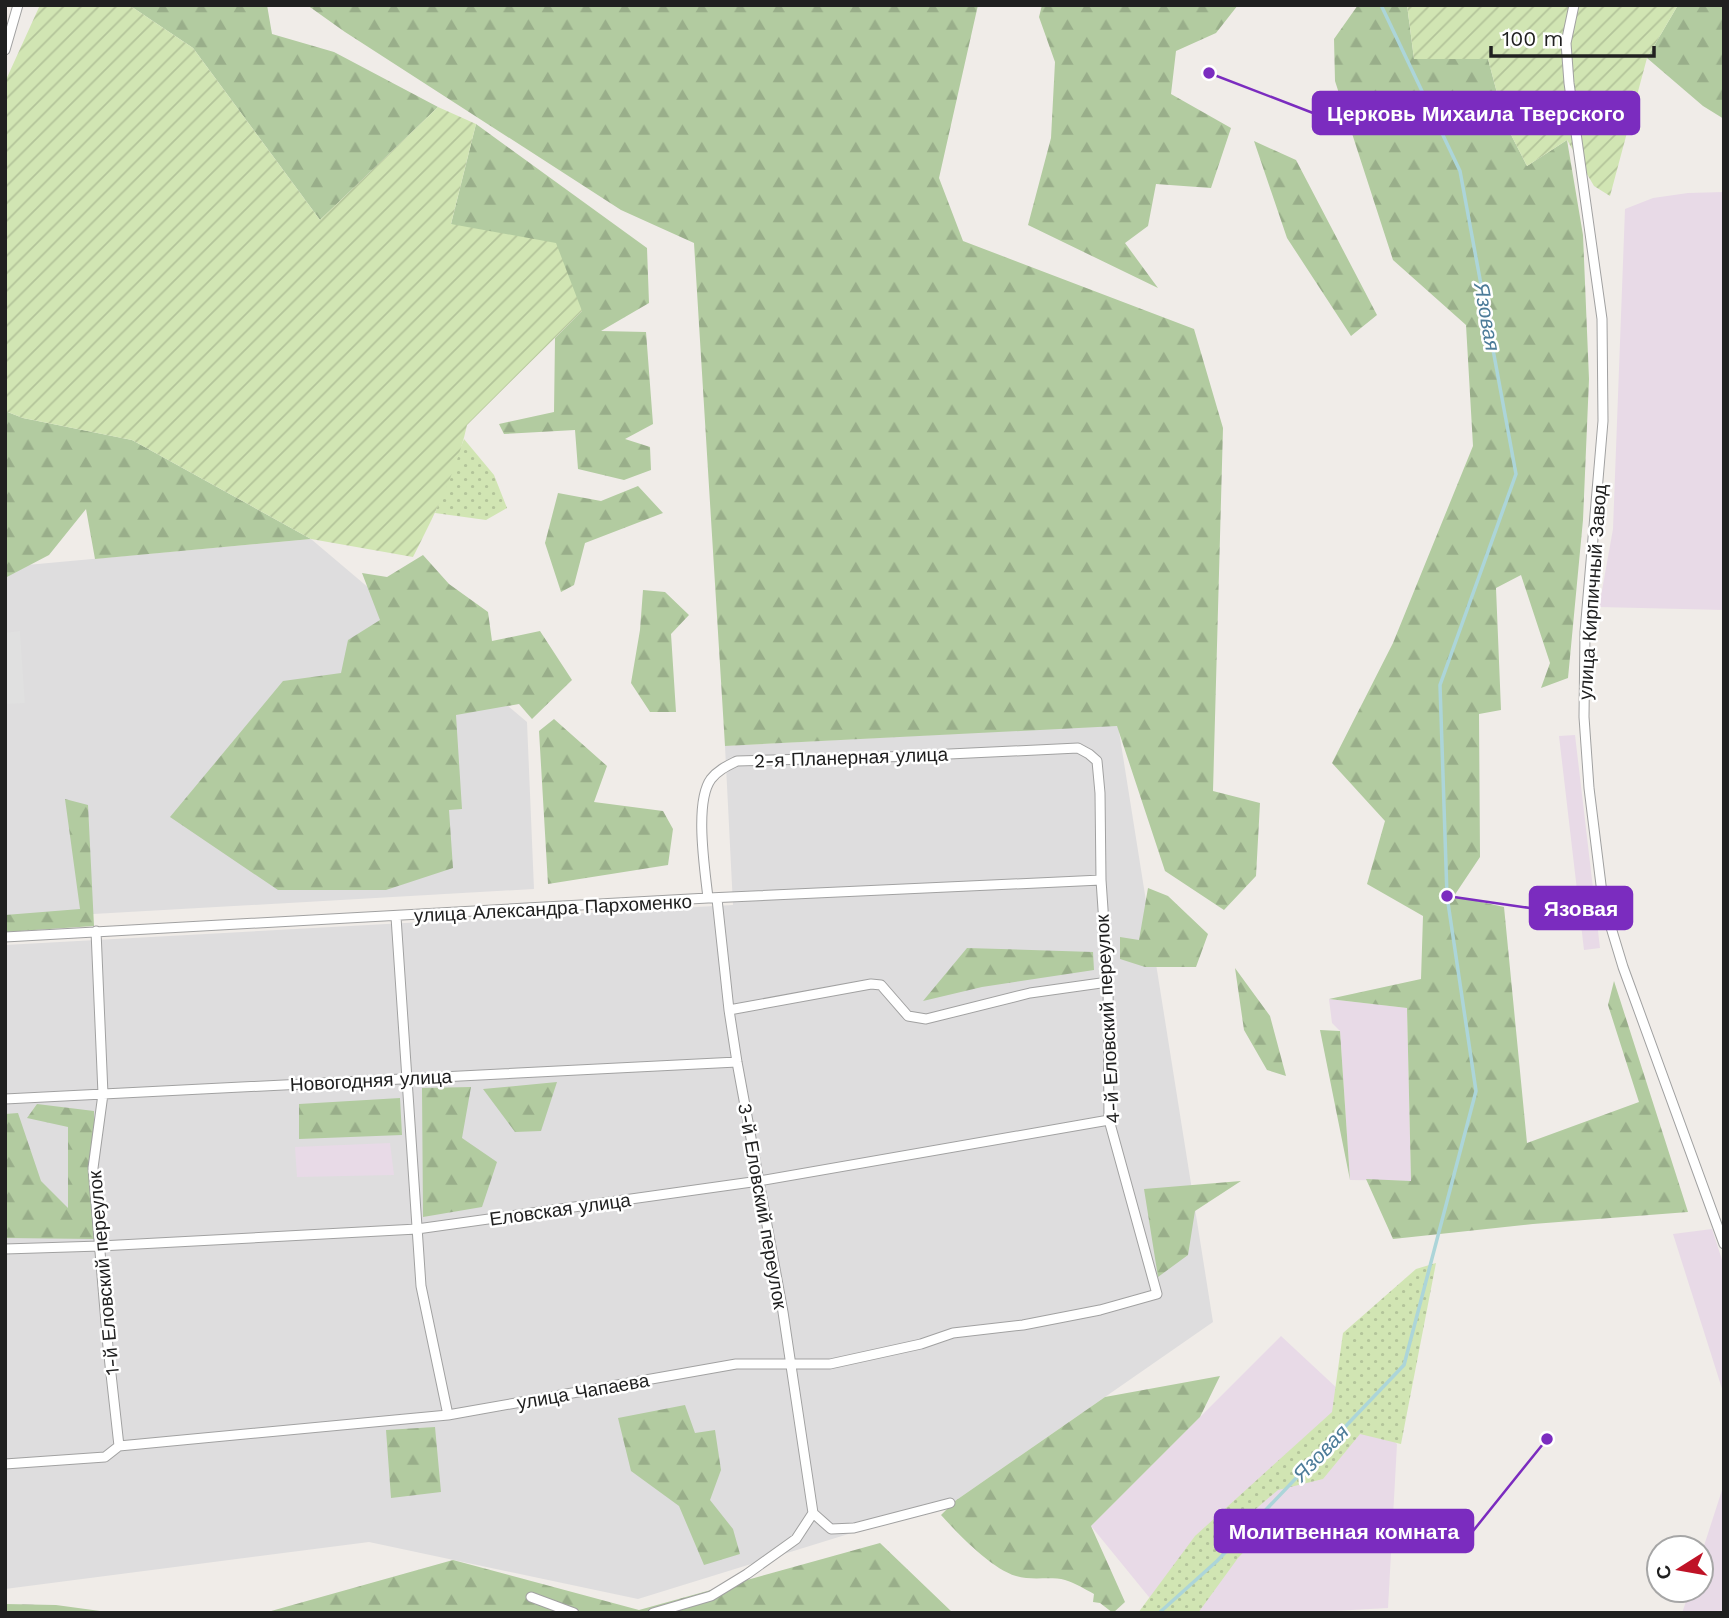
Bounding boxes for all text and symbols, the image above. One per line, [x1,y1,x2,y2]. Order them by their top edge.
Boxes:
scale bar [1491,14,1654,58]
text: 100 m [1502,26,1564,51]
callout: Церковь Михаила Тверского [1313,92,1639,134]
text: Церковь Михаила Тверского [1327,101,1625,126]
water label: Язовая [1469,280,1506,353]
street label: улица Кирпичный Завод [1573,483,1612,701]
street label: 2-я Планерная улица [754,743,949,772]
callout: Язовая [1530,887,1632,929]
street label: улица Александра Пархоменко [413,890,693,927]
text: Язовая [1544,896,1618,921]
street label: 4-й Еловский переулок [1091,913,1124,1124]
street label: Новогодняя улица [289,1065,453,1096]
street label: 3-й Еловский переулок [733,1101,792,1312]
street label: 1-й Еловский переулок [83,1169,124,1376]
street label: Еловская улица [488,1188,633,1231]
street label: улица Чапаева [515,1368,651,1414]
water label: Язовая [1287,1419,1354,1487]
callout: Молитвенная комната [1215,1510,1473,1552]
text: Молитвенная комната [1229,1519,1460,1544]
north arrow [1645,1534,1715,1604]
text: С [1651,1563,1676,1581]

